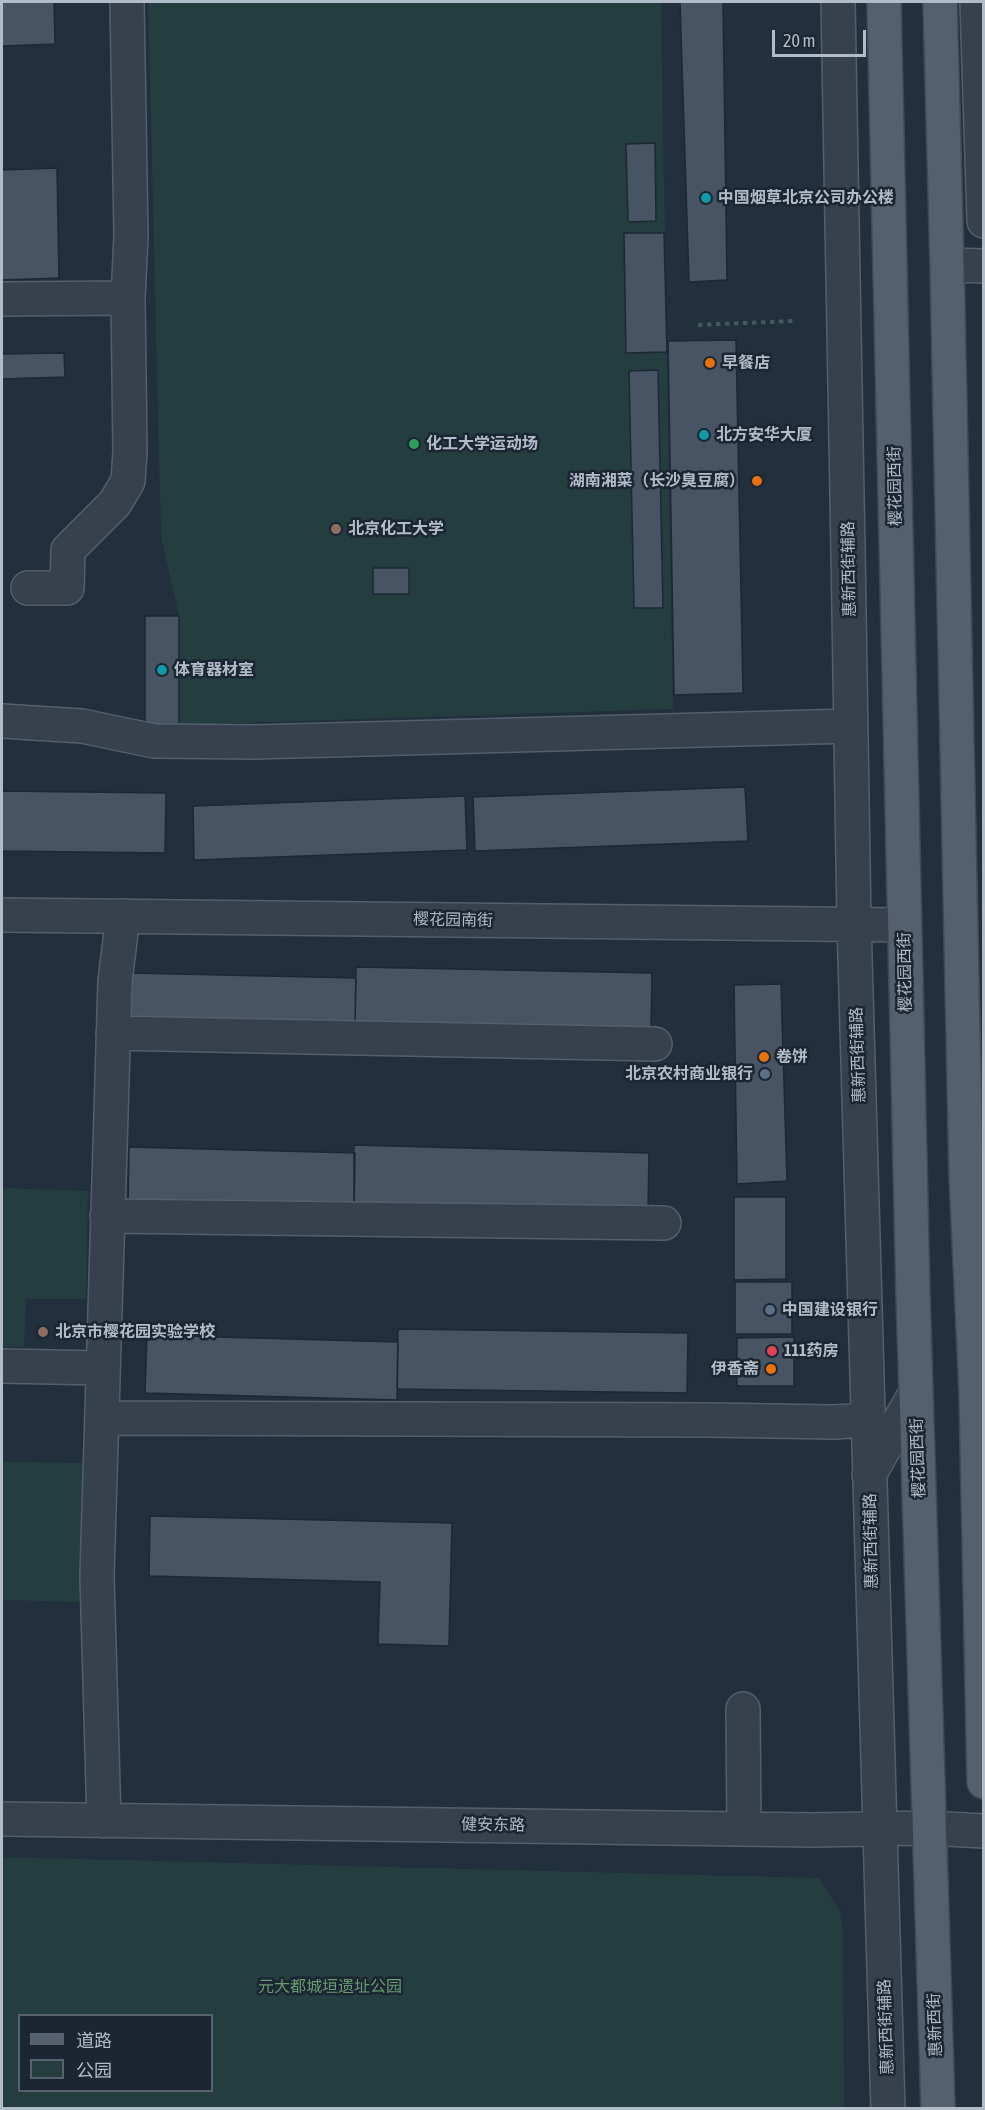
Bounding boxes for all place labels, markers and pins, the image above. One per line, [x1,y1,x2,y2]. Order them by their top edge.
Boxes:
place label: 中国烟草北京公司办公楼 [718,188,894,208]
marker: 中国烟草北京公司办公楼 [699,191,713,205]
place label: 早餐店 [722,353,770,373]
marker: 早餐店 [703,356,717,370]
place label: 北方安华大厦 [716,425,812,445]
marker: 北方安华大厦 [697,428,711,442]
place label: 化工大学运动场 [426,434,538,454]
marker: 化工大学运动场 [407,437,421,451]
place label: 湖南湘菜（长沙臭豆腐） [569,471,745,491]
marker: 湖南湘菜（长沙臭豆腐） [750,474,764,488]
place label: 北京化工大学 [348,519,444,539]
marker: 北京化工大学 [329,522,343,536]
place label: 体育器材室 [174,660,254,680]
marker: 体育器材室 [155,663,169,677]
place label: 卷饼 [776,1047,808,1067]
marker: 卷饼 [757,1050,771,1064]
place label: 北京农村商业银行 [625,1064,753,1084]
marker: 北京农村商业银行 [758,1067,772,1081]
place label: 中国建设银行 [782,1300,878,1320]
marker: 中国建设银行 [763,1303,777,1317]
place label: 北京市樱花园实验学校 [55,1322,215,1342]
marker: 北京市樱花园实验学校 [36,1325,50,1339]
place label: 111药房 [784,1341,839,1361]
marker: 111药房 [765,1344,779,1358]
place label: 伊香斋 [711,1359,759,1379]
marker: 伊香斋 [764,1362,778,1376]

